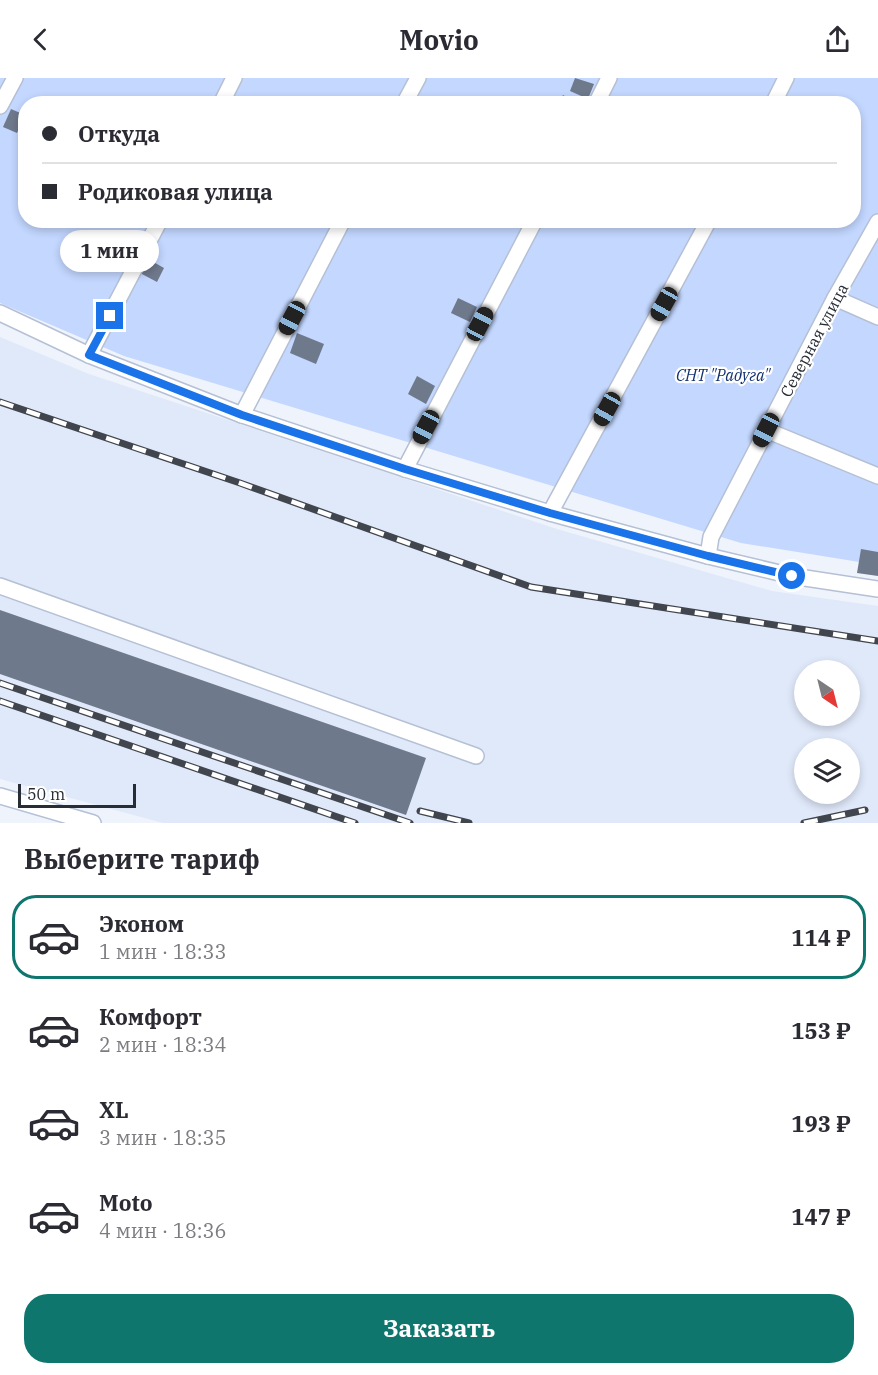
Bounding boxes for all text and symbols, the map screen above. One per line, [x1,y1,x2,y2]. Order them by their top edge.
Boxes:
text: Movio [399,22,479,57]
icon: back [24,23,57,56]
icon: share [821,23,854,56]
text: Откуда [78,119,160,148]
text: Родиковая улица [78,177,273,206]
callout: 1 мин [60,229,160,271]
text: 1 мин [80,237,139,264]
street label: Северная улица [776,279,853,400]
car [647,284,681,324]
car [276,298,308,338]
route end [96,302,123,329]
car [464,304,496,344]
park label: СНТ "Радуга" [676,365,772,385]
car [590,389,624,429]
car [410,407,442,447]
car [750,410,782,450]
route start [778,562,805,589]
north arrow [794,660,860,726]
map controls [794,660,860,804]
button: layers [794,738,860,804]
scale bar [18,781,136,808]
text: 50 m [27,784,65,804]
text: Выберите тариф [24,841,260,876]
text: Эконом [99,909,184,938]
icon: car [27,910,81,964]
text: 114 ₽ [791,923,851,952]
text: 1 мин · 18:33 [99,938,227,965]
text: Комфорт [99,1002,202,1031]
icon: car [27,1003,81,1057]
text: 153 ₽ [791,1016,851,1045]
text: 2 мин · 18:34 [99,1031,227,1058]
text: XL [99,1095,129,1124]
icon: car [27,1096,81,1150]
text: 193 ₽ [791,1109,851,1138]
text: 3 мин · 18:35 [99,1124,227,1151]
text: Moto [99,1188,153,1217]
icon: car [27,1189,81,1243]
text: 147 ₽ [791,1202,851,1231]
text: 4 мин · 18:36 [99,1217,227,1244]
button: Заказать [24,1294,854,1363]

